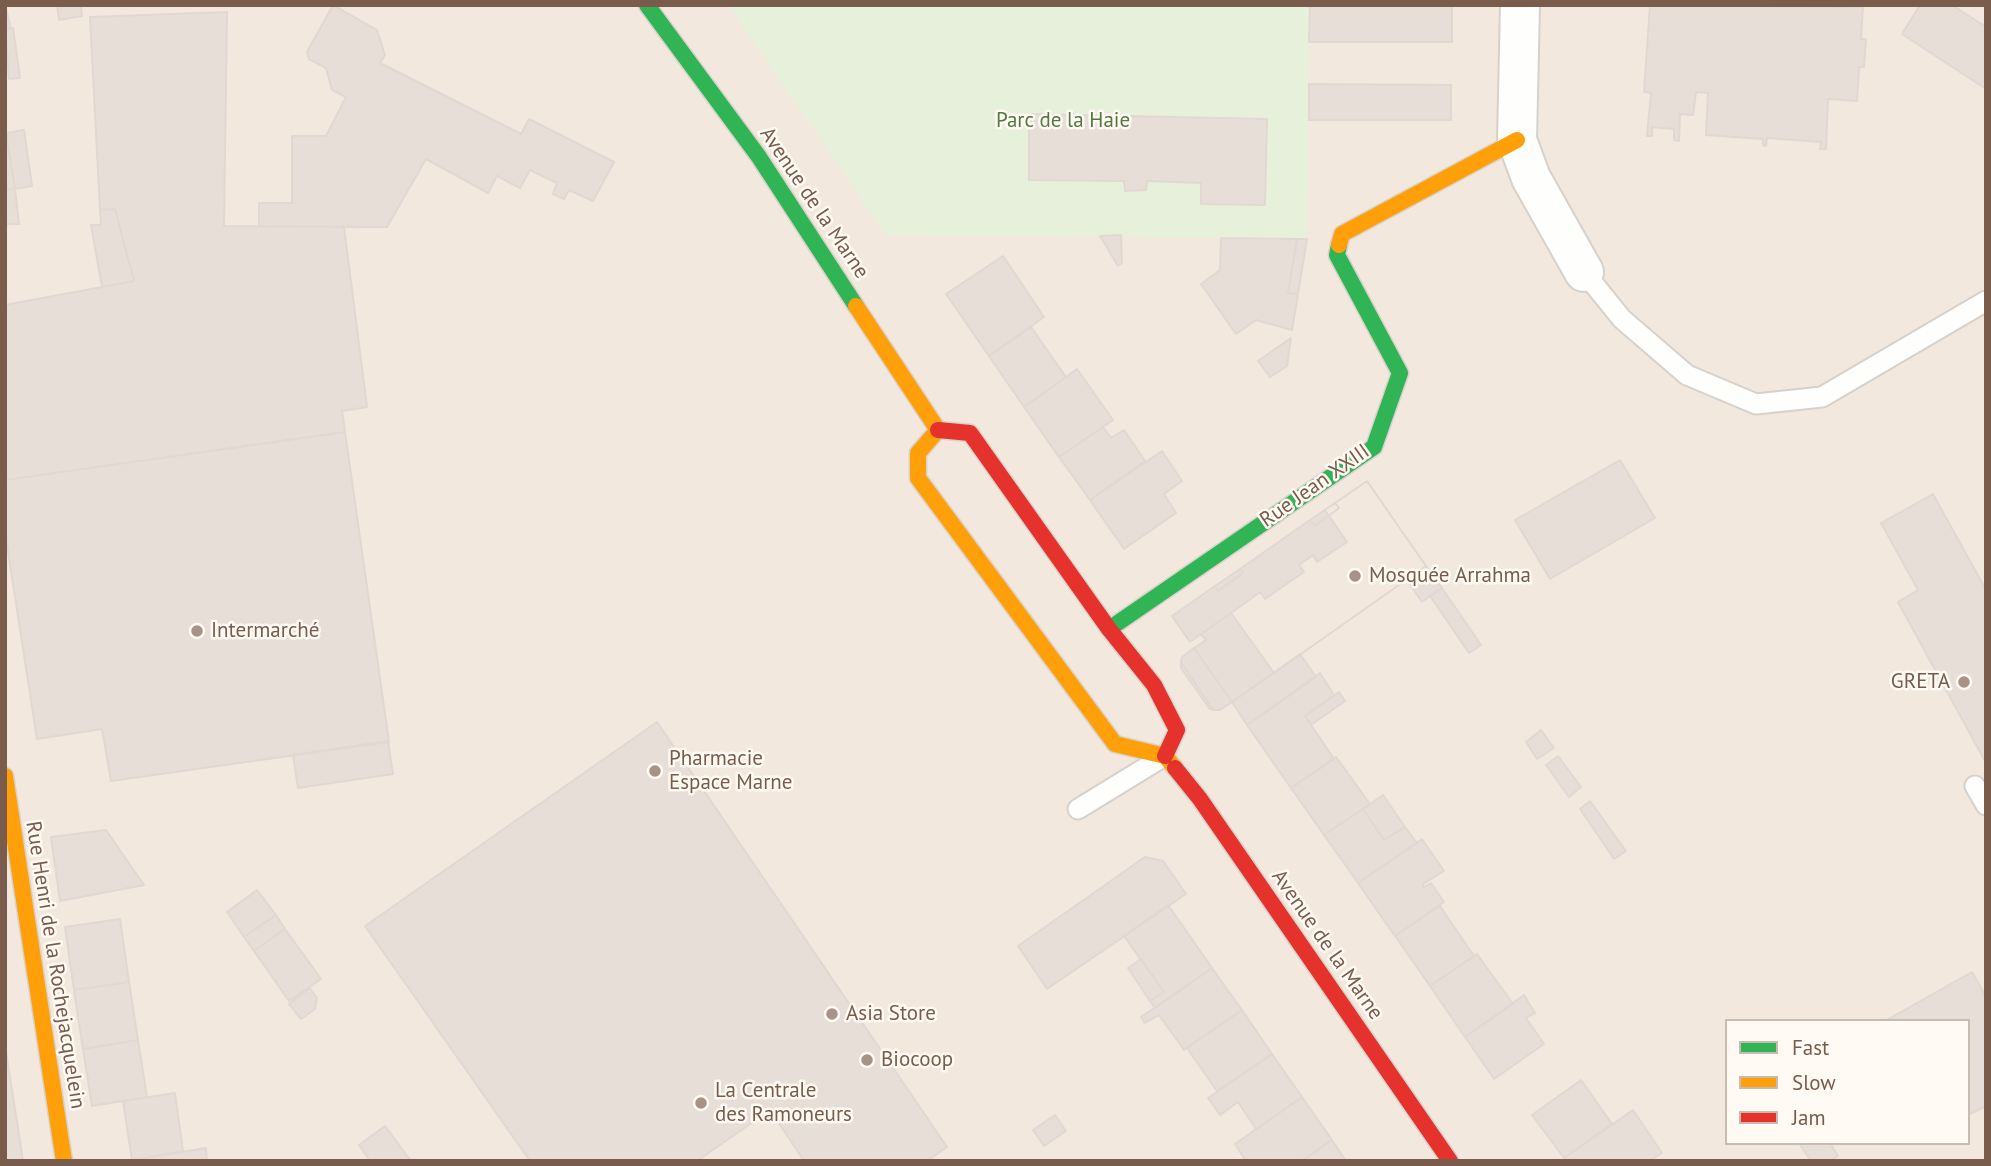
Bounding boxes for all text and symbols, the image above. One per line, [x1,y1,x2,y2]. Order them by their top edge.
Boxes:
park label: Parc de la Haie [996,108,1130,134]
street label: Avenue de la Marne [754,122,874,284]
street label: Rue Jean XXIII [1255,439,1375,533]
place label: Mosquée Arrahma [1369,563,1531,589]
marker: Mosquée Arrahma [1347,568,1363,584]
place label: Intermarché [211,618,320,644]
marker: Intermarché [189,623,205,639]
place label: GRETA [1891,669,1950,695]
marker: GRETA [1956,674,1972,690]
place label: Pharmacie Espace Marne [669,746,792,796]
marker: Pharmacie Espace Marne [647,763,663,779]
street label: Rue Henri de la Rochejacquelein [20,819,90,1111]
street label: Avenue de la Marne [1266,865,1388,1025]
place label: Asia Store [846,1001,936,1027]
marker: Asia Store [824,1006,840,1022]
legend [1725,1019,1970,1145]
text: Fast [1792,1034,1829,1061]
place label: Biocoop [881,1047,953,1073]
marker: Biocoop [859,1052,875,1068]
text: Slow [1792,1069,1836,1096]
place label: La Centrale des Ramoneurs [715,1078,852,1128]
marker: La Centrale des Ramoneurs [693,1095,709,1111]
text: Jam [1792,1104,1826,1131]

